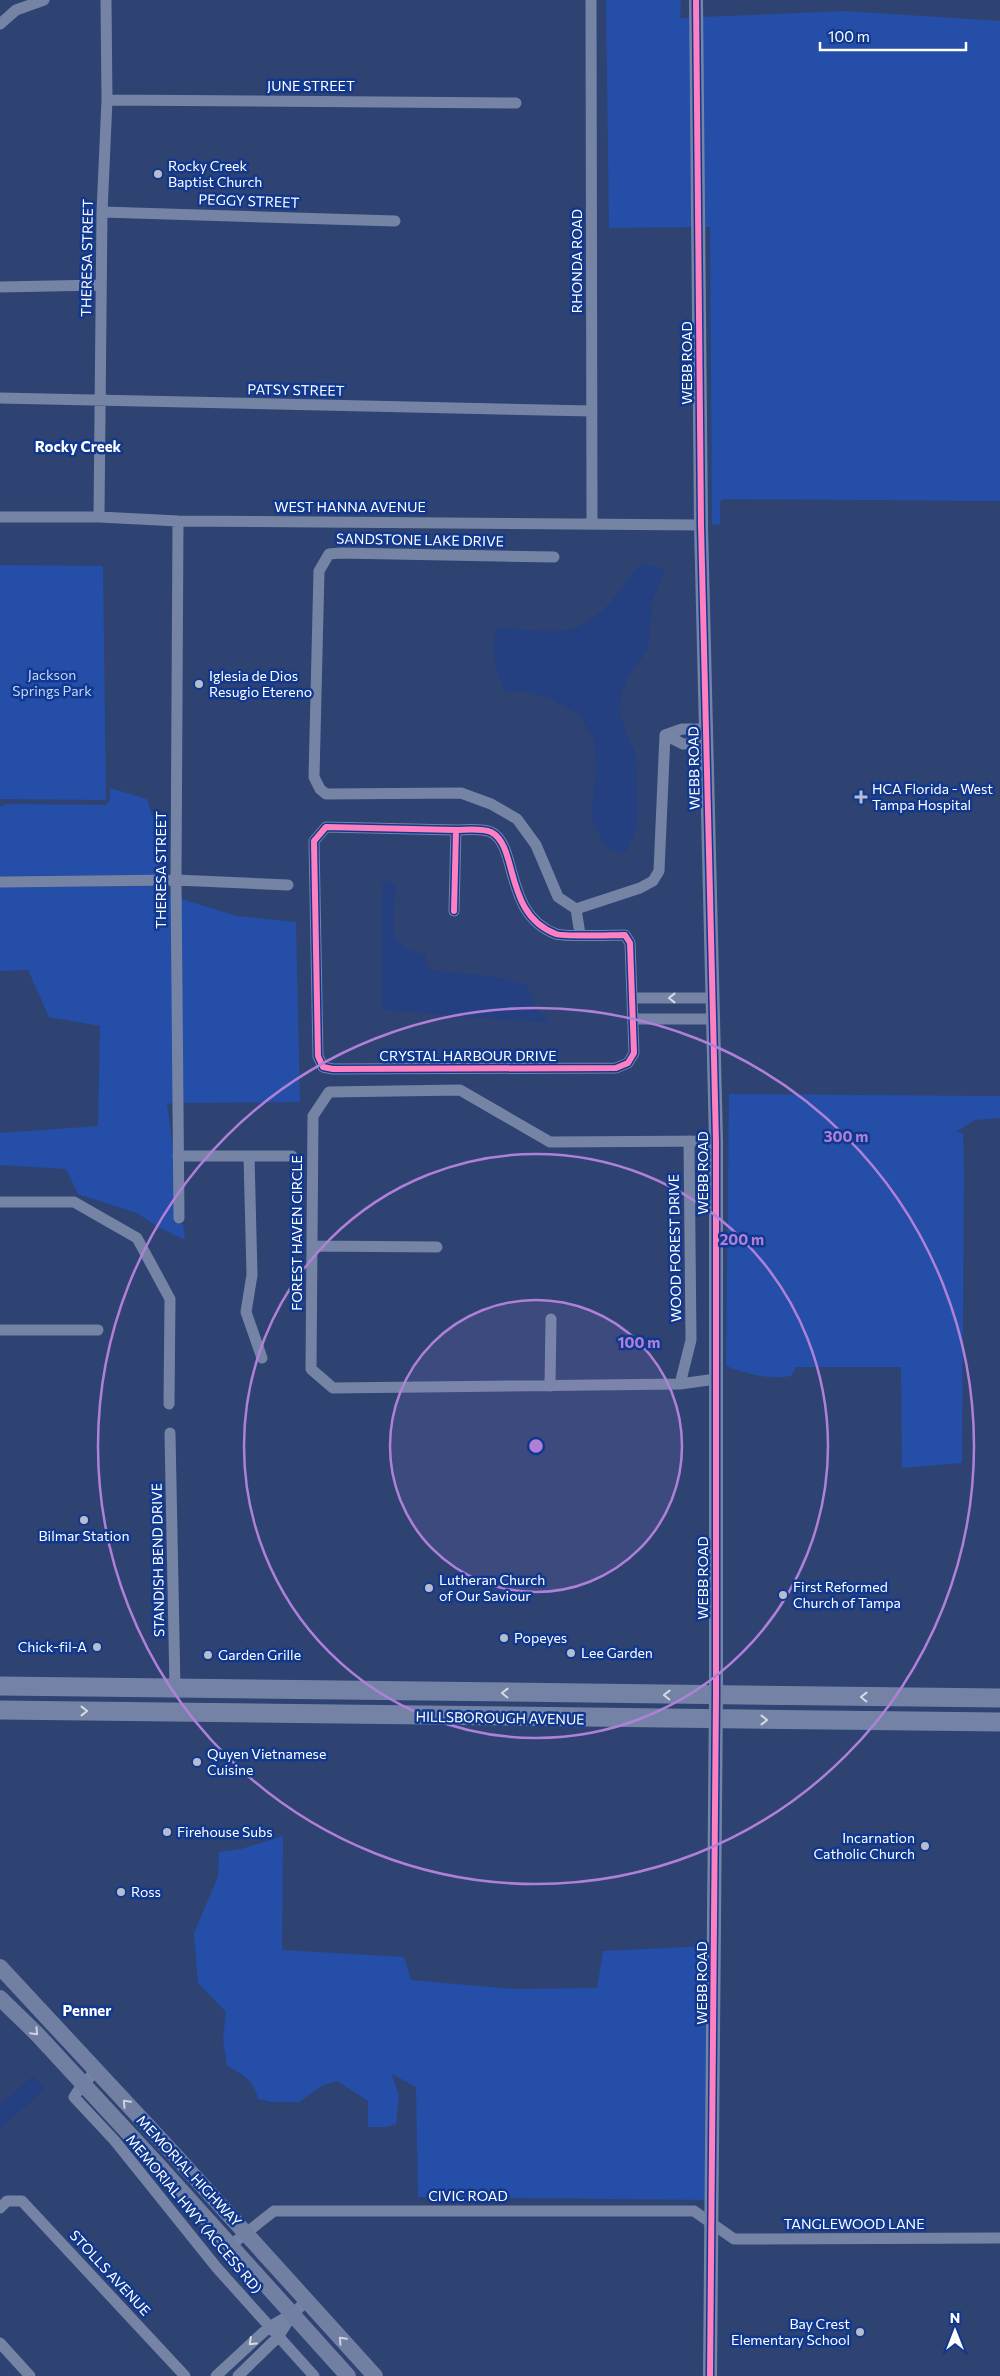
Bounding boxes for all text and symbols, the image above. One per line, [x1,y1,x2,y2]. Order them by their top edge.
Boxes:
scale bar [820,20,966,52]
text: 100 m [828,27,870,45]
street label: JUNE STREET [267,77,355,94]
place label: Rocky Creek Baptist Church [168,157,262,190]
marker: Rocky Creek Baptist Church [152,168,164,180]
street label: PEGGY STREET [198,190,300,211]
street label: THERESA STREET [77,199,96,317]
street label: RHONDA ROAD [568,209,585,313]
street label: WEBB ROAD [678,321,695,405]
street label: PATSY STREET [247,380,345,399]
district label: Rocky Creek [35,437,122,455]
street label: WEST HANNA AVENUE [274,498,426,515]
street label: SANDSTONE LAKE DRIVE [336,530,504,549]
park label: Jackson Springs Park [12,666,92,699]
place label: Iglesia de Dios Resugio Etereno [209,667,312,700]
marker: Iglesia de Dios Resugio Etereno [193,678,205,690]
street label: WEBB ROAD [684,726,703,810]
place label: HCA Florida - West Tampa Hospital [872,780,993,813]
marker: HCA Florida - West Tampa Hospital [854,790,868,804]
street label: THERESA STREET [152,811,169,929]
one-way arrow [668,993,676,1003]
street label: CRYSTAL HARBOUR DRIVE [379,1047,557,1064]
text: 300 m [824,1127,868,1145]
street label: WEBB ROAD [694,1131,711,1215]
street label: FOREST HAVEN CIRCLE [288,1155,305,1311]
street label: WOOD FOREST DRIVE [665,1174,684,1322]
text: 200 m [720,1230,764,1248]
text: 100 m [618,1333,660,1351]
centre of rings [527,1437,545,1455]
street label: STANDISH BEND DRIVE [148,1483,167,1637]
marker: Bilmar Station [78,1514,90,1526]
place label: Bilmar Station [39,1527,129,1544]
street label: WEBB ROAD [694,1536,711,1620]
place label: Lutheran Church of Our Saviour [439,1571,545,1604]
place label: First Reformed Church of Tampa [793,1578,901,1611]
marker: Lutheran Church of Our Saviour [423,1582,435,1594]
marker: First Reformed Church of Tampa [777,1589,789,1601]
place label: Popeyes [514,1629,567,1646]
marker: Popeyes [498,1632,510,1644]
place label: Chick-fil-A [18,1638,87,1655]
marker: Chick-fil-A [91,1641,103,1653]
place label: Lee Garden [581,1644,653,1661]
place label: Garden Grille [218,1646,301,1663]
marker: Lee Garden [565,1647,577,1659]
marker: Garden Grille [202,1649,214,1661]
one-way arrow [500,1688,508,1698]
one-way arrow [663,1690,670,1700]
one-way arrow [860,1692,868,1702]
one-way arrow [80,1706,88,1716]
street label: HILLSBOROUGH AVENUE [415,1708,585,1727]
one-way arrow [761,1715,769,1725]
place label: Quyen Vietnamese Cuisine [207,1745,326,1778]
marker: Quyen Vietnamese Cuisine [191,1756,203,1768]
place label: Firehouse Subs [177,1823,273,1840]
marker: Firehouse Subs [161,1826,173,1838]
place label: Incarnation Catholic Church [813,1829,915,1862]
marker: Incarnation Catholic Church [919,1840,931,1852]
place label: Ross [131,1883,161,1900]
marker: Ross [115,1886,127,1898]
street label: WEBB ROAD [693,1941,710,2025]
district label: Penner [63,2001,111,2019]
one-way arrow [29,2026,38,2035]
one-way arrow [123,2100,132,2109]
street label: MEMORIAL HIGHWAY [133,2112,245,2230]
street label: MEMORIAL HWY (ACCESS RD) [123,2131,266,2297]
street label: CIVIC ROAD [428,2187,508,2204]
street label: TANGLEWOOD LANE [784,2215,924,2232]
street label: STOLLS AVENUE [66,2226,154,2319]
north arrow [930,2306,980,2356]
text: N [950,2309,960,2326]
place label: Bay Crest Elementary School [731,2315,850,2348]
marker: Bay Crest Elementary School [854,2326,866,2338]
one-way arrow [249,2336,258,2345]
one-way arrow [339,2337,348,2346]

